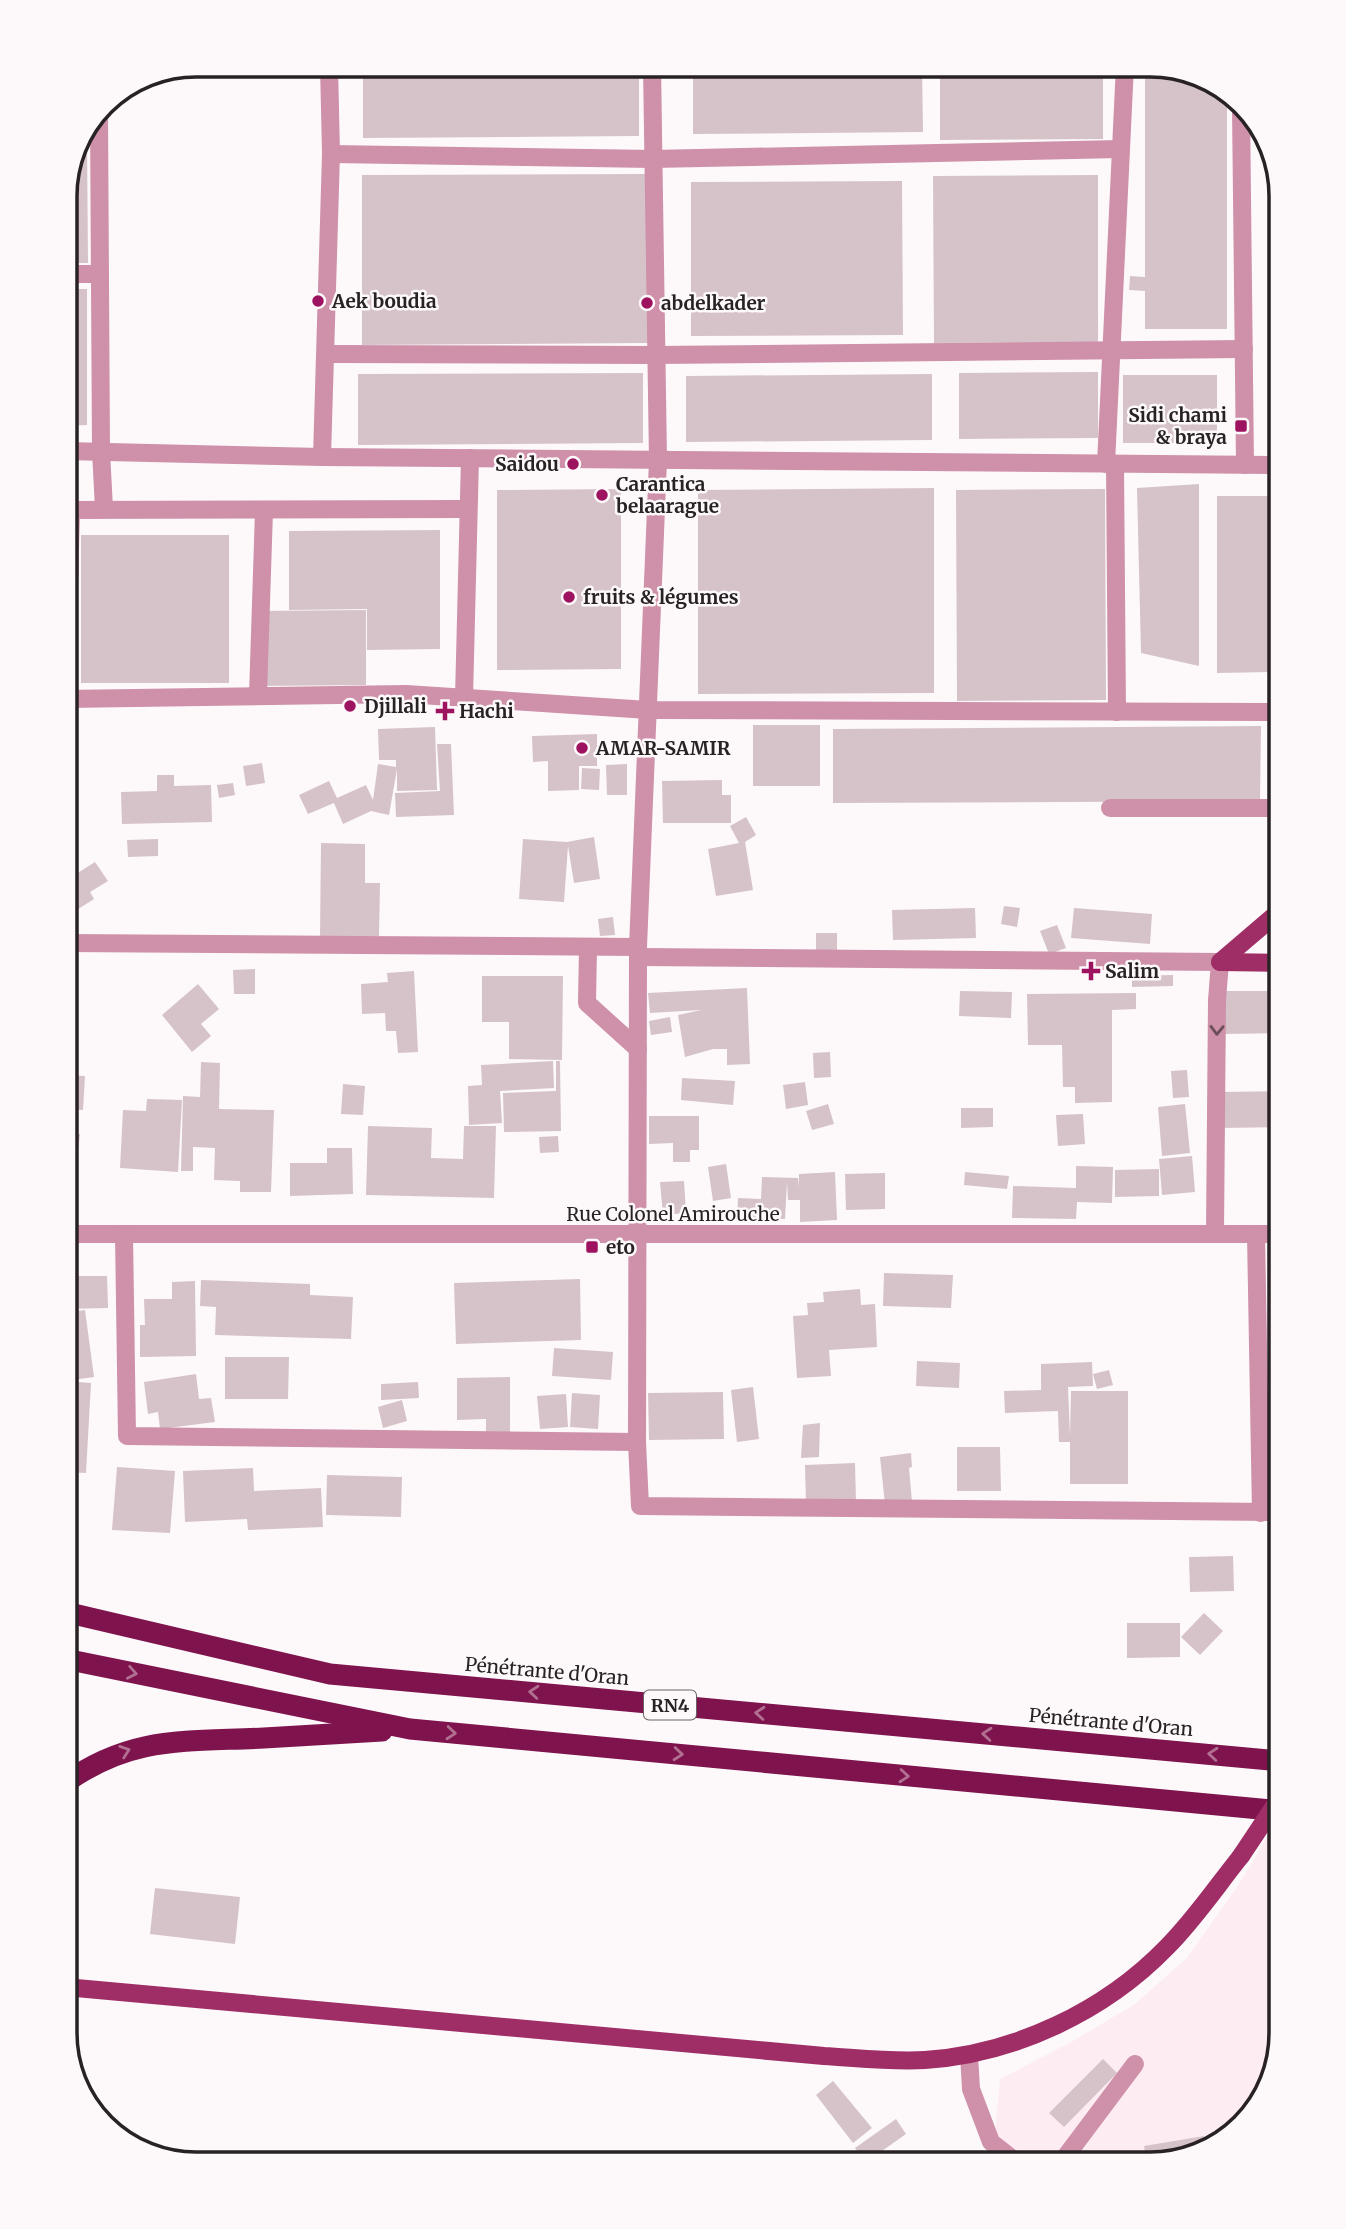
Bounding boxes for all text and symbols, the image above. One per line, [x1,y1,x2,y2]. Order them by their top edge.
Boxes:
place label: Aek boudia [331,289,437,313]
place label: abdelkader [661,291,766,315]
marker: Aek boudia [310,293,326,309]
marker: abdelkader [639,295,655,311]
place label: Sidi chami & braya [1128,403,1228,449]
marker: Sidi chami & braya [1233,418,1249,434]
place label: Saidou [495,452,559,476]
marker: Saidou [565,456,581,472]
place label: Carantica belaarague [616,472,719,518]
marker: Carantica belaarague [594,487,610,503]
place label: fruits & légumes [583,585,739,609]
marker: fruits & légumes [561,589,577,605]
place label: Djillali [364,694,427,718]
marker: Djillali [342,698,358,714]
place label: Hachi [459,699,514,723]
marker: Hachi [437,703,453,719]
place label: AMAR-SAMIR [595,736,731,760]
marker: AMAR-SAMIR [574,740,590,756]
place label: Salim [1105,959,1159,983]
marker: Salim [1083,963,1099,979]
one-way arrow [1209,1025,1225,1036]
street label: Rue Colonel Amirouche [566,1202,780,1226]
place label: eto [606,1235,635,1259]
marker: eto [584,1239,600,1255]
street label: Pénétrante d'Oran [464,1652,631,1690]
one-way arrow [126,1664,138,1679]
one-way arrow [528,1685,539,1700]
road number: RN4 [644,1690,696,1720]
street label: Pénétrante d'Oran [1028,1703,1195,1741]
one-way arrow [754,1706,765,1721]
one-way arrow [446,1725,457,1740]
one-way arrow [981,1727,992,1742]
one-way arrow [118,1745,130,1760]
one-way arrow [673,1746,684,1761]
one-way arrow [1208,1747,1219,1762]
one-way arrow [899,1768,910,1783]

